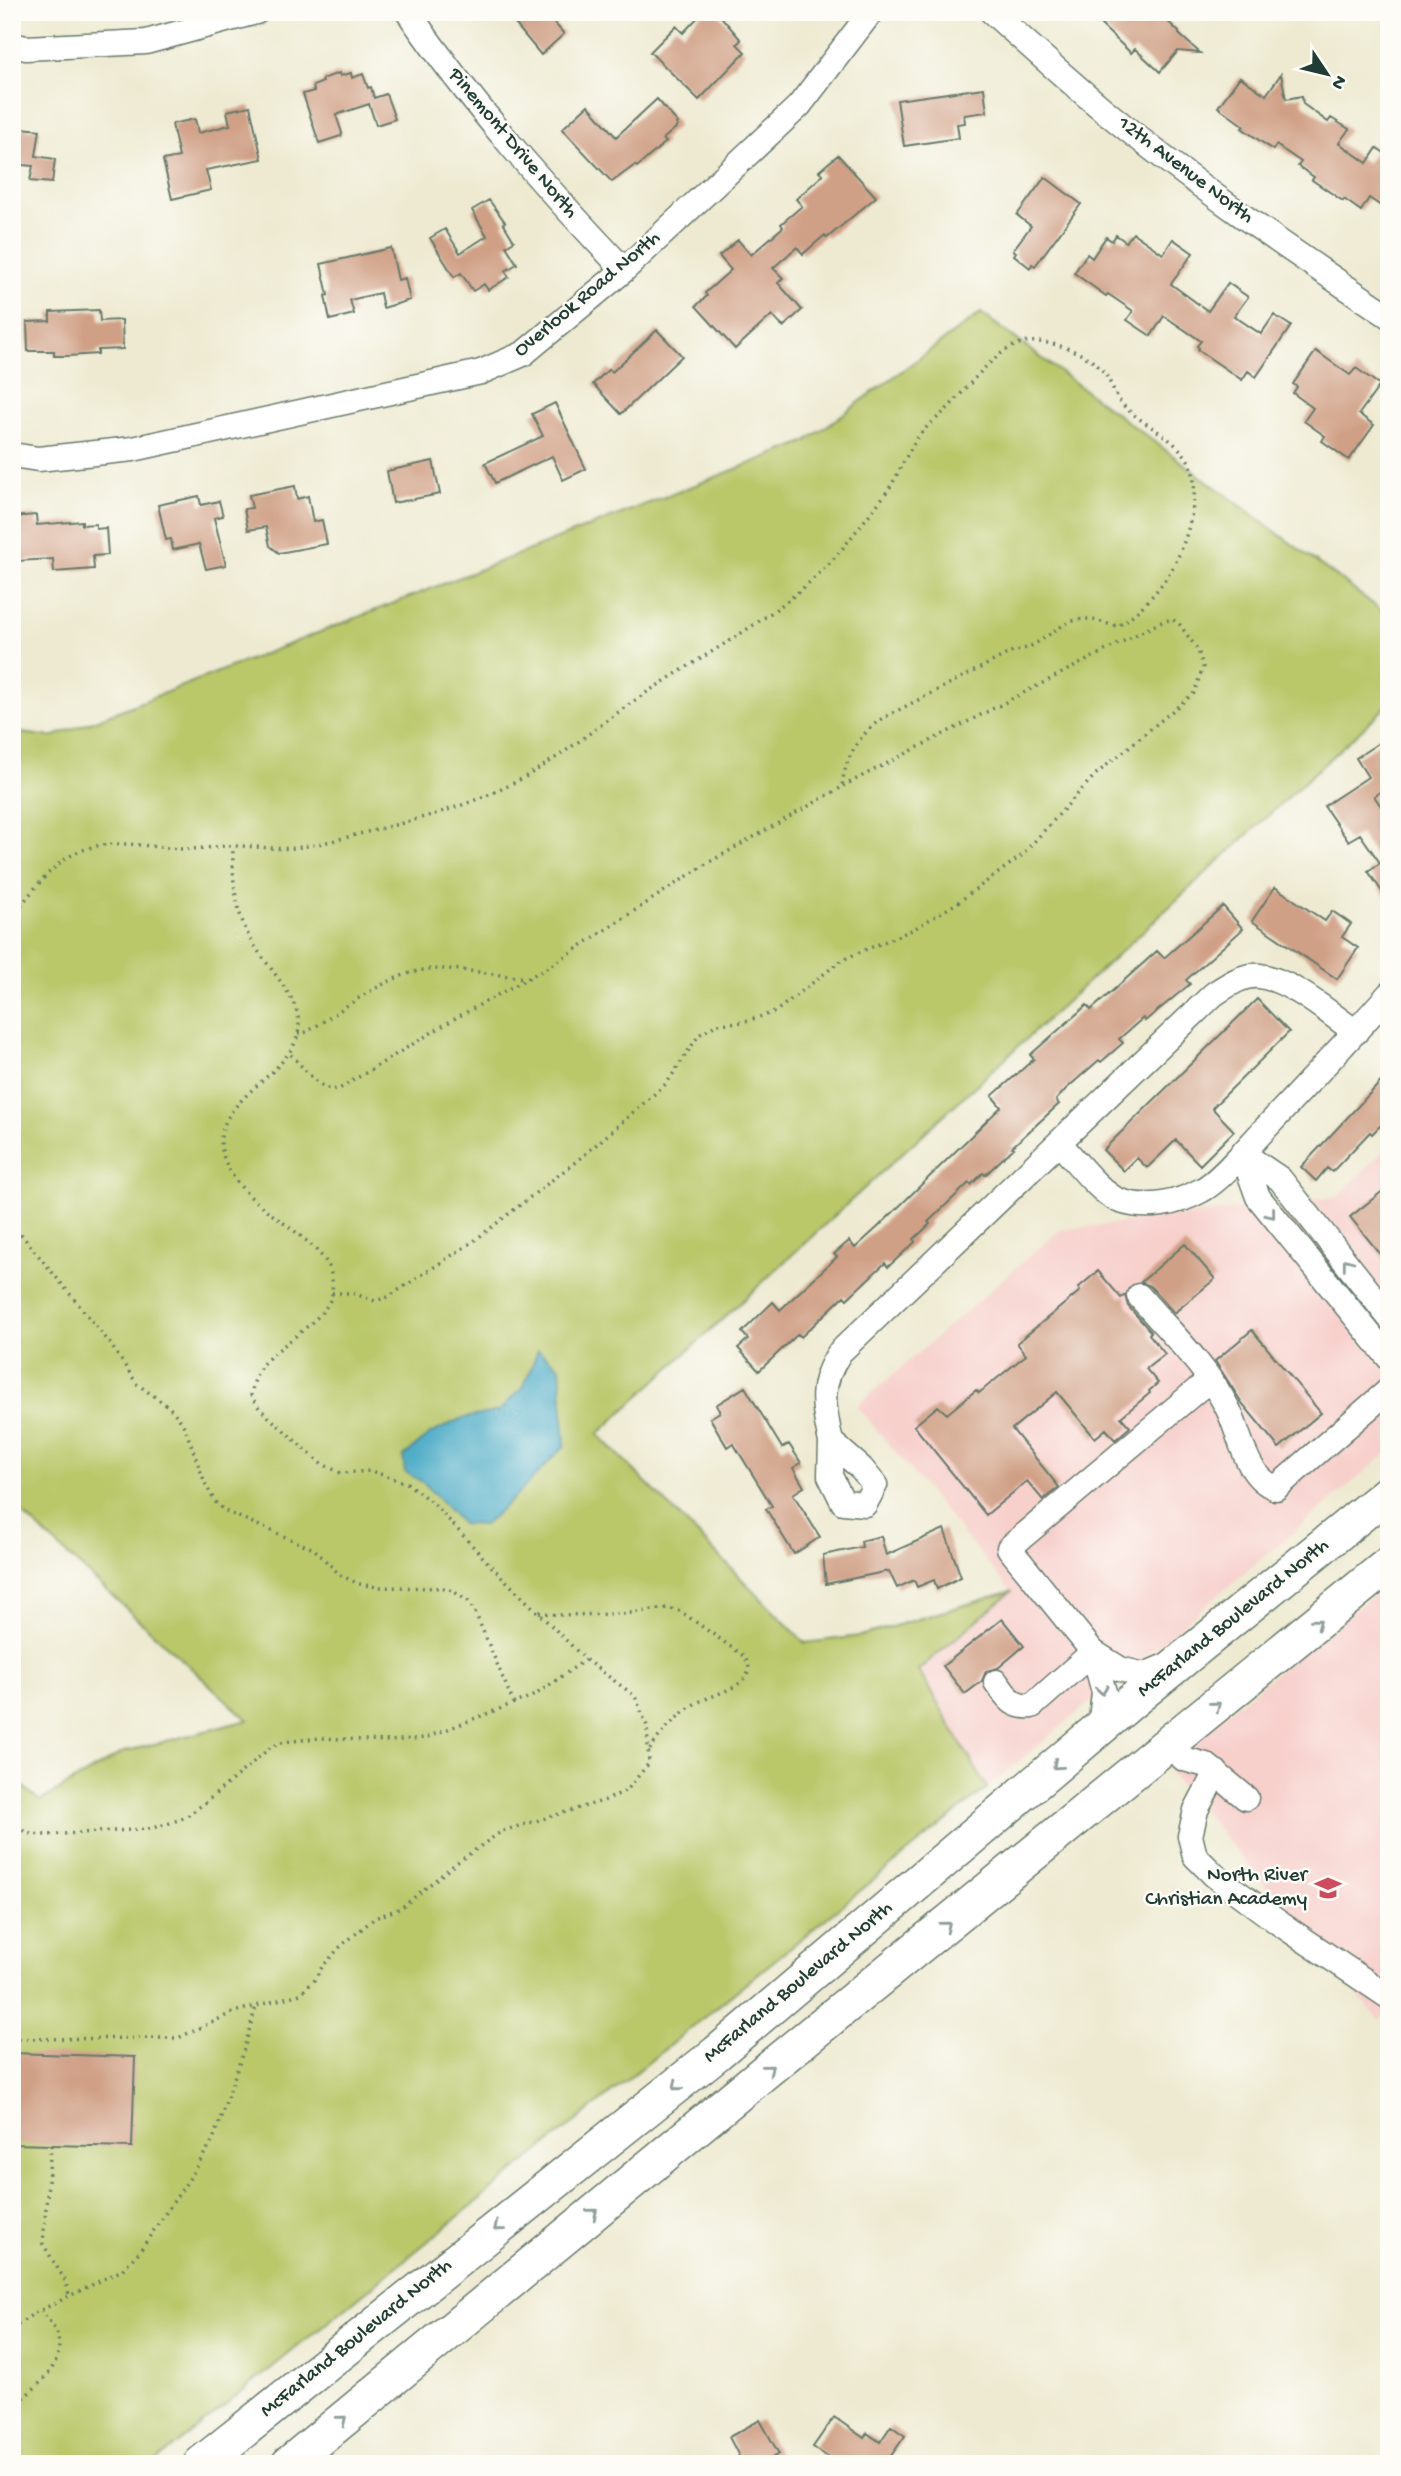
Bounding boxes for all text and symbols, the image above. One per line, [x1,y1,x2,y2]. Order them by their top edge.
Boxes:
north arrow [1292,38,1362,108]
street label: Pinemont Drive North [441,63,582,224]
text: N [1325,70,1351,93]
street label: 12th Avenue North [1111,111,1258,230]
street label: Overlook Road North [510,226,666,364]
one-way arrow [1263,1206,1276,1218]
one-way arrow [1342,1259,1355,1271]
street label: McFarland Boulevard North [1133,1534,1335,1704]
one-way arrow [1308,1619,1321,1631]
one-way arrow [1094,1684,1109,1696]
one-way arrow [1208,1701,1220,1714]
one-way arrow [1052,1757,1064,1770]
place label: North River Christian Academy [1145,1864,1309,1913]
school or university icon: North River Christian Academy [1313,1873,1343,1903]
street label: McFarland Boulevard North [699,1896,899,2070]
one-way arrow [938,1921,950,1934]
one-way arrow [761,2064,773,2077]
one-way arrow [672,2077,684,2090]
one-way arrow [586,2209,598,2222]
one-way arrow [494,2218,506,2231]
street label: McFarland Boulevard North [256,2254,458,2424]
one-way arrow [335,2416,347,2429]

